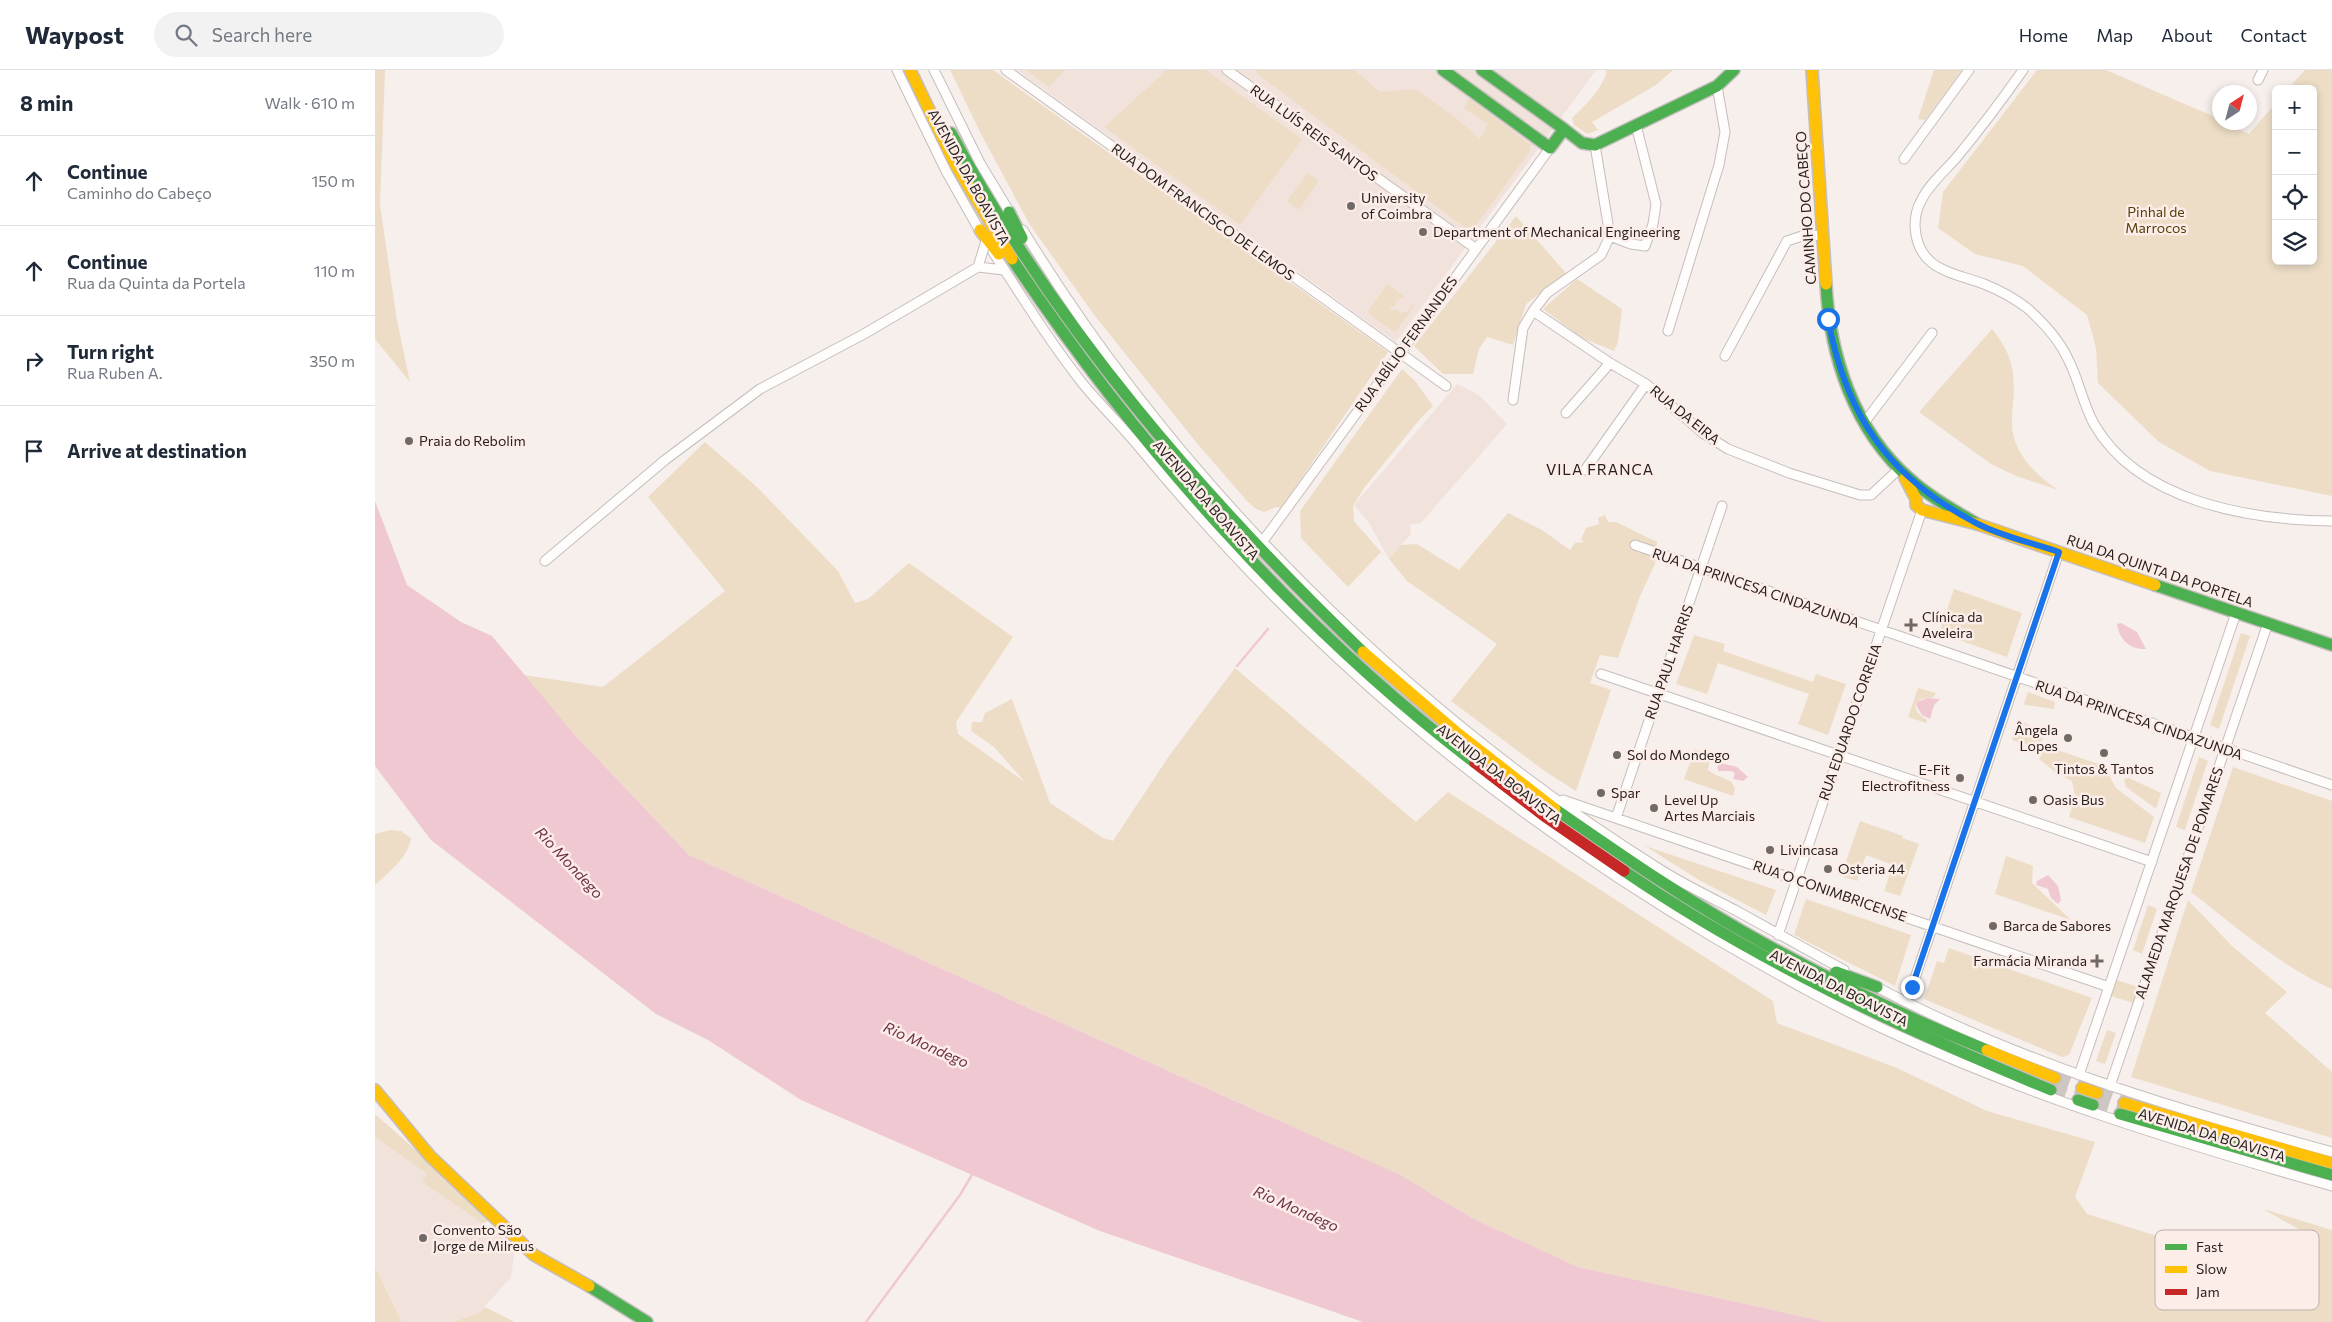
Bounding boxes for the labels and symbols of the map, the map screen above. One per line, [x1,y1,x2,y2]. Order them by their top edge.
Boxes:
street label: RUA LUÍS REIS SANTOS [1247,81,1381,185]
north arrow [2212,85,2257,130]
street label: AVENIDA DA BOAVISTA [925,106,1014,248]
street label: CAMINHO DO CABEÇO [1792,131,1819,285]
street label: RUA DOM FRANCISCO DE LEMOS [1108,139,1298,284]
place label: University of Coimbra [1361,189,1432,222]
marker: University of Coimbra [1345,200,1357,212]
park label: Pinhal de Marrocos [2125,203,2187,236]
place label: Department of Mechanical Engineering [1433,223,1681,240]
marker: Department of Mechanical Engineering [1417,226,1429,238]
street label: RUA ABÍLIO FERNANDES [1351,273,1460,415]
route start [1817,308,1840,331]
street label: RUA DA EIRA [1647,381,1724,448]
place label: Praia do Rebolim [419,432,526,449]
marker: Praia do Rebolim [403,435,415,447]
street label: AVENIDA DA BOAVISTA [1150,436,1263,563]
district label: VILA FRANCA [1546,460,1654,478]
street label: RUA DA QUINTA DA PORTELA [2065,531,2256,611]
street label: RUA DA PRINCESA CINDAZUNDA [1650,544,1862,631]
street label: RUA PAUL HARRIS [1641,602,1696,722]
place label: Clínica da Aveleira [1922,608,1983,641]
marker: Clínica da Aveleira [1904,618,1918,632]
street label: RUA EDUARDO CORREIA [1815,641,1885,803]
street label: RUA DA PRINCESA CINDAZUNDA [2033,676,2245,763]
street label: AVENIDA DA BOAVISTA [1434,720,1565,828]
place label: Ângela Lopes [2015,721,2058,754]
marker: Ângela Lopes [2062,732,2074,744]
place label: Sol do Mondego [1627,746,1730,763]
marker: Tintos & Tantos [2098,747,2110,759]
marker: Sol do Mondego [1611,749,1623,761]
place label: Tintos & Tantos [2054,760,2154,777]
place label: E-Fit Electrofitness [1861,761,1950,794]
street label: ALAMEDA MARQUESA DE POMARES [2131,765,2226,1001]
marker: E-Fit Electrofitness [1954,772,1966,784]
place label: Spar [1611,784,1641,801]
marker: Spar [1595,787,1607,799]
place label: Level Up Artes Marciais [1664,791,1755,824]
place label: Oasis Bus [2043,791,2104,808]
marker: Oasis Bus [2027,794,2039,806]
marker: Level Up Artes Marciais [1648,802,1660,814]
water label: Rio Mondego [532,823,607,902]
place label: Livincasa [1780,841,1838,858]
marker: Livincasa [1764,844,1776,856]
street label: RUA O CONIMBRICENSE [1751,856,1909,925]
place label: Osteria 44 [1838,860,1905,877]
marker: Osteria 44 [1822,863,1834,875]
place label: Barca de Sabores [2003,917,2111,934]
marker: Barca de Sabores [1987,920,1999,932]
street label: AVENIDA DA BOAVISTA [1767,945,1912,1030]
place label: Farmácia Miranda [1973,952,2087,969]
marker: Farmácia Miranda [2091,955,2103,967]
route end [1901,976,1924,999]
water label: Rio Mondego [881,1017,972,1071]
street label: AVENIDA DA BOAVISTA [2136,1104,2288,1165]
water label: Rio Mondego [1251,1181,1342,1235]
place label: Convento São Jorge de Milreus [433,1221,534,1254]
legend [2155,1230,2319,1310]
marker: Convento São Jorge de Milreus [417,1232,429,1244]
text: Fast [2196,1238,2223,1255]
text: Slow [2196,1260,2227,1277]
text: Jam [2196,1283,2220,1300]

